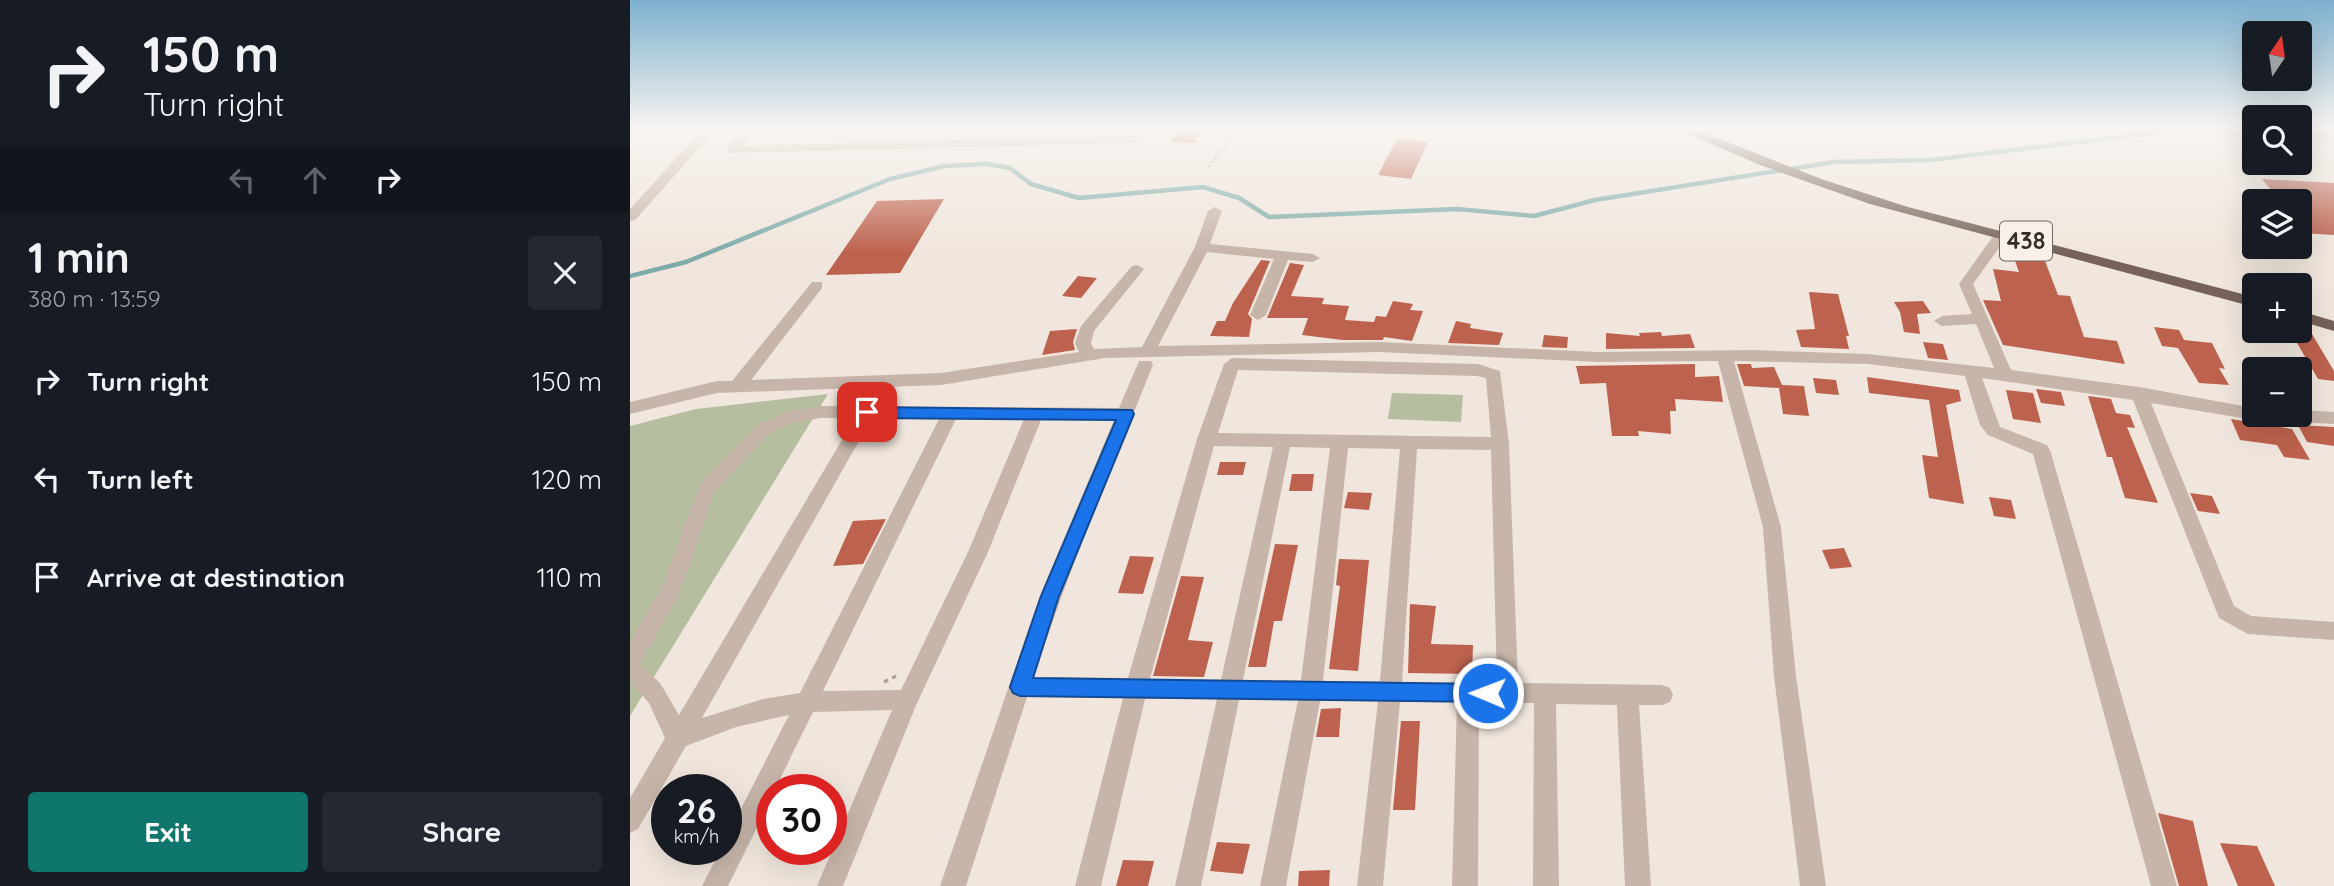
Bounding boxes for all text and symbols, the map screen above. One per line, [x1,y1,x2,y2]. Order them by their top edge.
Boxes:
north arrow [2242,21,2312,91]
map controls [2242,21,2312,427]
text: 150 m [143,23,279,84]
icon: right [28,28,119,119]
text: Turn right [143,84,284,124]
button: search [2242,105,2312,175]
icon: left [223,161,261,199]
icon: ahead [296,161,334,199]
icon: right [369,161,407,199]
button: layers [2242,189,2312,259]
road number: 438 [2000,222,2052,260]
text: 1 min [28,231,130,284]
button: close [528,236,602,310]
button: + [2242,273,2312,343]
text: 380 m · 13:59 [28,284,161,313]
button: − [2242,357,2312,427]
icon: right [28,362,66,400]
text: Turn right [87,365,209,398]
text: 150 m [532,365,602,398]
pin [837,382,897,442]
icon: arrive [848,393,886,431]
icon: left [28,460,66,498]
text: Turn left [87,463,194,496]
text: 120 m [532,463,602,496]
icon: arrive [28,558,66,596]
text: Arrive at destination [87,561,345,594]
text: 110 m [536,561,602,594]
position arrow [1451,656,1525,730]
speed limit sign: 30 [756,774,847,865]
text: 26 [677,788,716,832]
button: Exit [28,792,308,872]
button: Share [322,792,602,872]
text: km/h [674,825,719,848]

